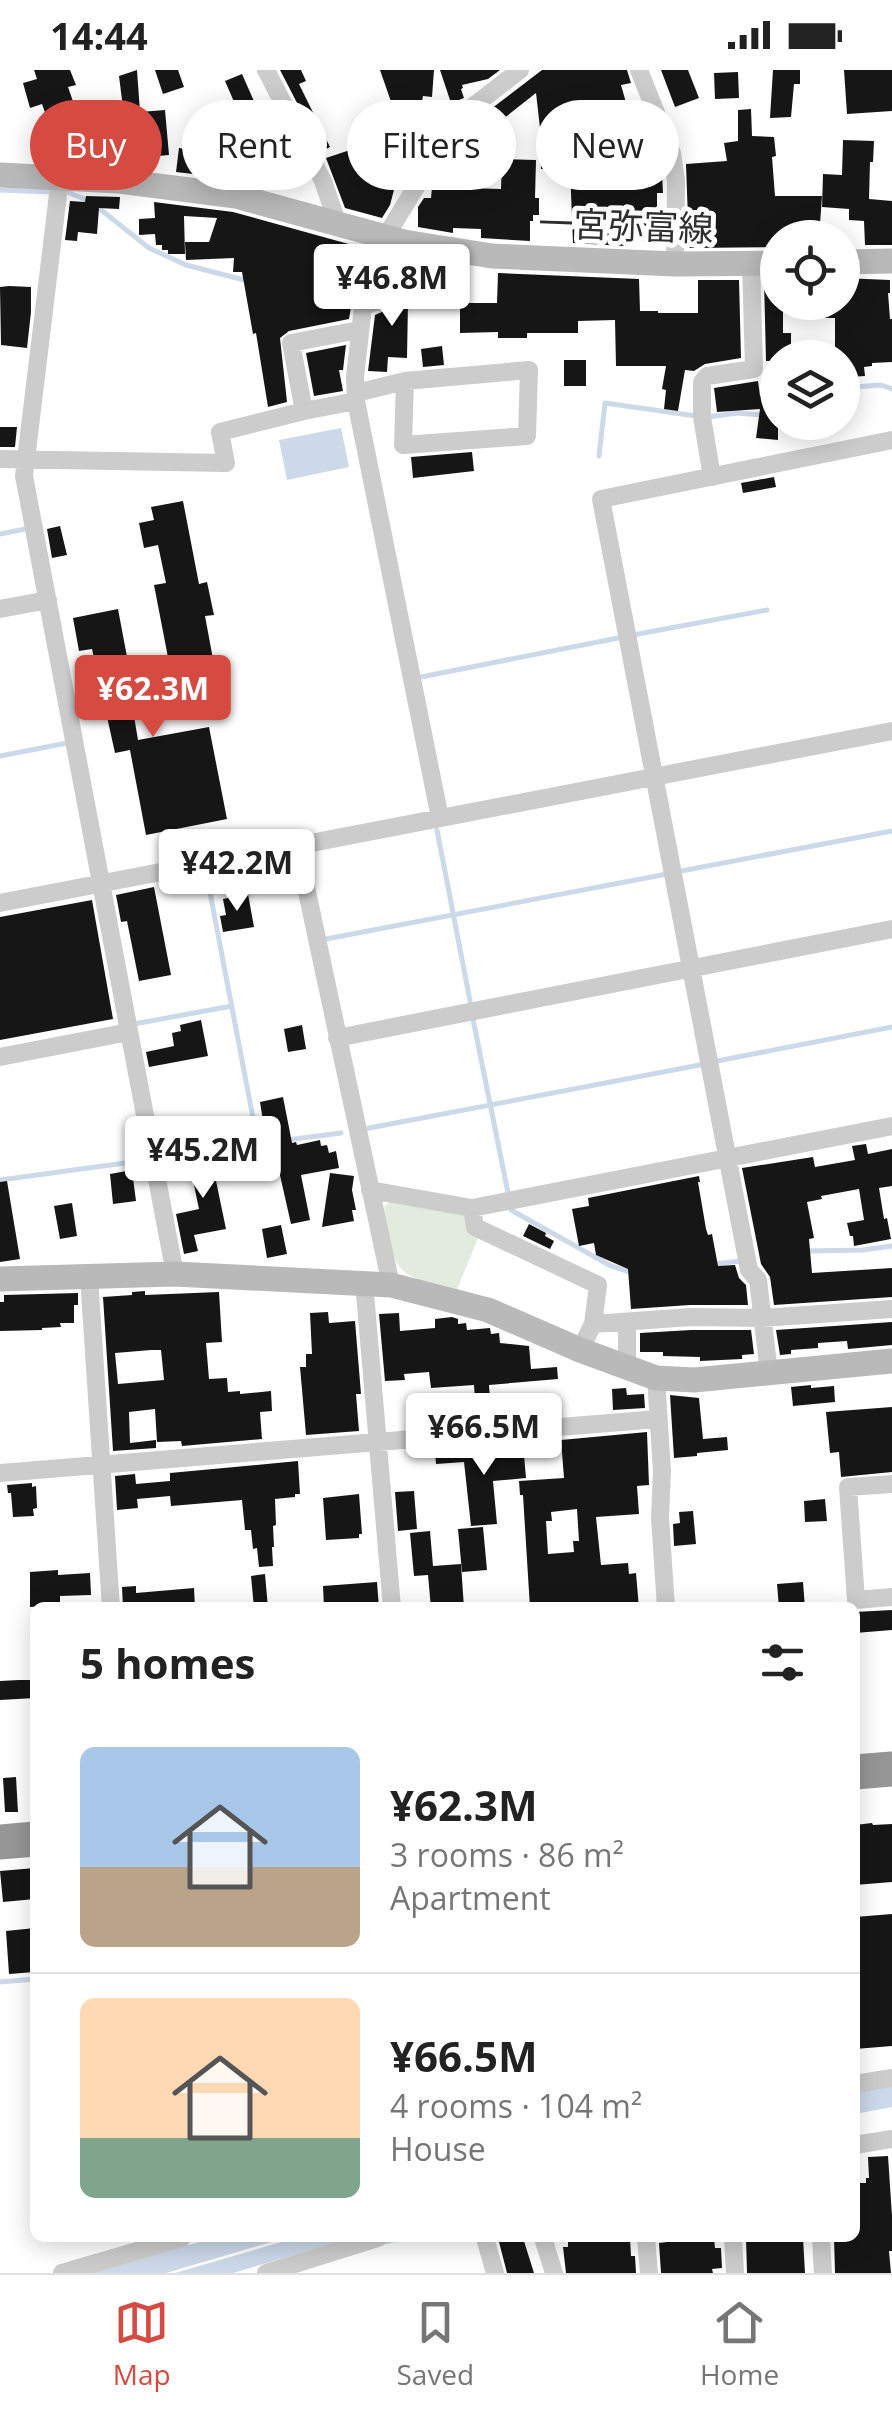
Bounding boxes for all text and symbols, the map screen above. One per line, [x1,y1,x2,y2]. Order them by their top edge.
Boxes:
text: 14:44 [50,9,148,61]
chip: Buy [30,100,162,190]
chip: Rent [182,100,327,190]
chip: Filters [347,100,516,190]
chip: New [536,100,679,190]
street label: 一宮弥富線 [538,198,714,252]
map controls [760,220,860,440]
button: locate [760,220,860,320]
pin: ¥46.8M [311,244,473,329]
text: ¥46.8M [336,255,448,298]
button: layers [760,340,860,440]
pin: ¥62.3M [72,655,234,740]
text: ¥62.3M [97,666,209,709]
pin: ¥42.2M [156,829,318,914]
text: ¥42.2M [181,840,293,883]
pin: ¥45.2M [122,1116,284,1201]
text: ¥45.2M [147,1127,259,1170]
pin: ¥66.5M [403,1393,565,1478]
text: ¥66.5M [428,1404,540,1447]
text: 5 homes [80,1634,255,1691]
icon: filters [755,1635,810,1690]
text: ¥62.3M [390,1776,538,1833]
icon: home [160,1787,280,1907]
text: 3 rooms · 86 m² [390,1833,624,1876]
text: Apartment [390,1876,551,1919]
text: ¥66.5M [390,2027,538,2084]
icon: home [160,2038,280,2158]
text: 4 rooms · 104 m² [390,2084,642,2127]
text: House [390,2127,486,2170]
tab: Map [113,2295,171,2393]
tab: Saved [396,2295,474,2393]
tab: Home [700,2295,779,2393]

